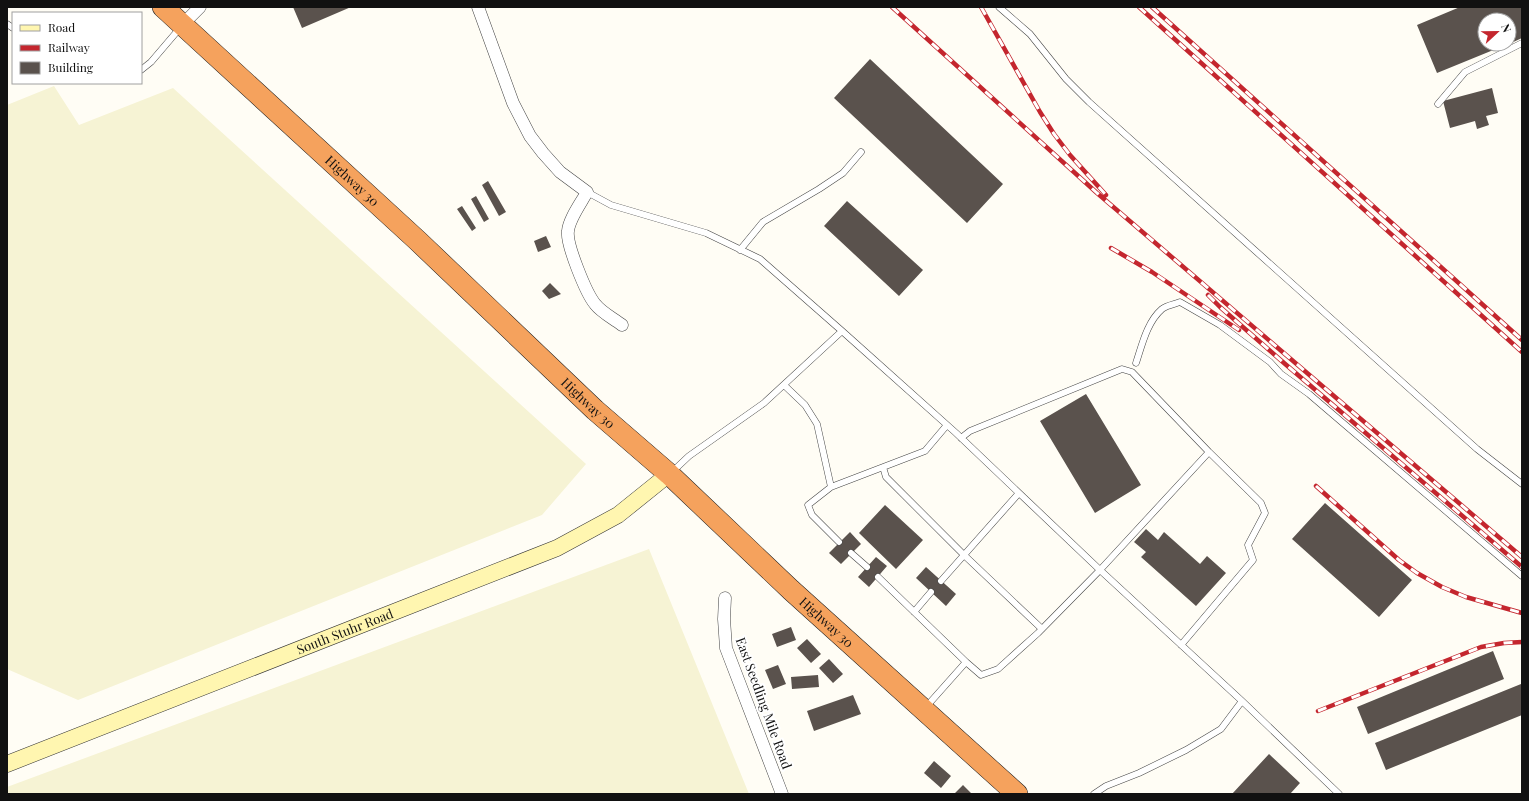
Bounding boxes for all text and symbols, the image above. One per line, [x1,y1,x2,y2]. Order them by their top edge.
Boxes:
legend [12,12,142,84]
north arrow [1477,12,1517,52]
text: Road [48,19,75,35]
text: N [1498,22,1515,35]
text: Railway [48,39,90,55]
text: Building [48,59,94,75]
street label: Highway 30 [322,151,383,210]
street label: Highway 30 [558,373,619,432]
street label: Highway 30 [796,593,858,651]
street label: South Stuhr Road [294,604,396,657]
street label: East Seedling Mile Road [733,635,796,771]

